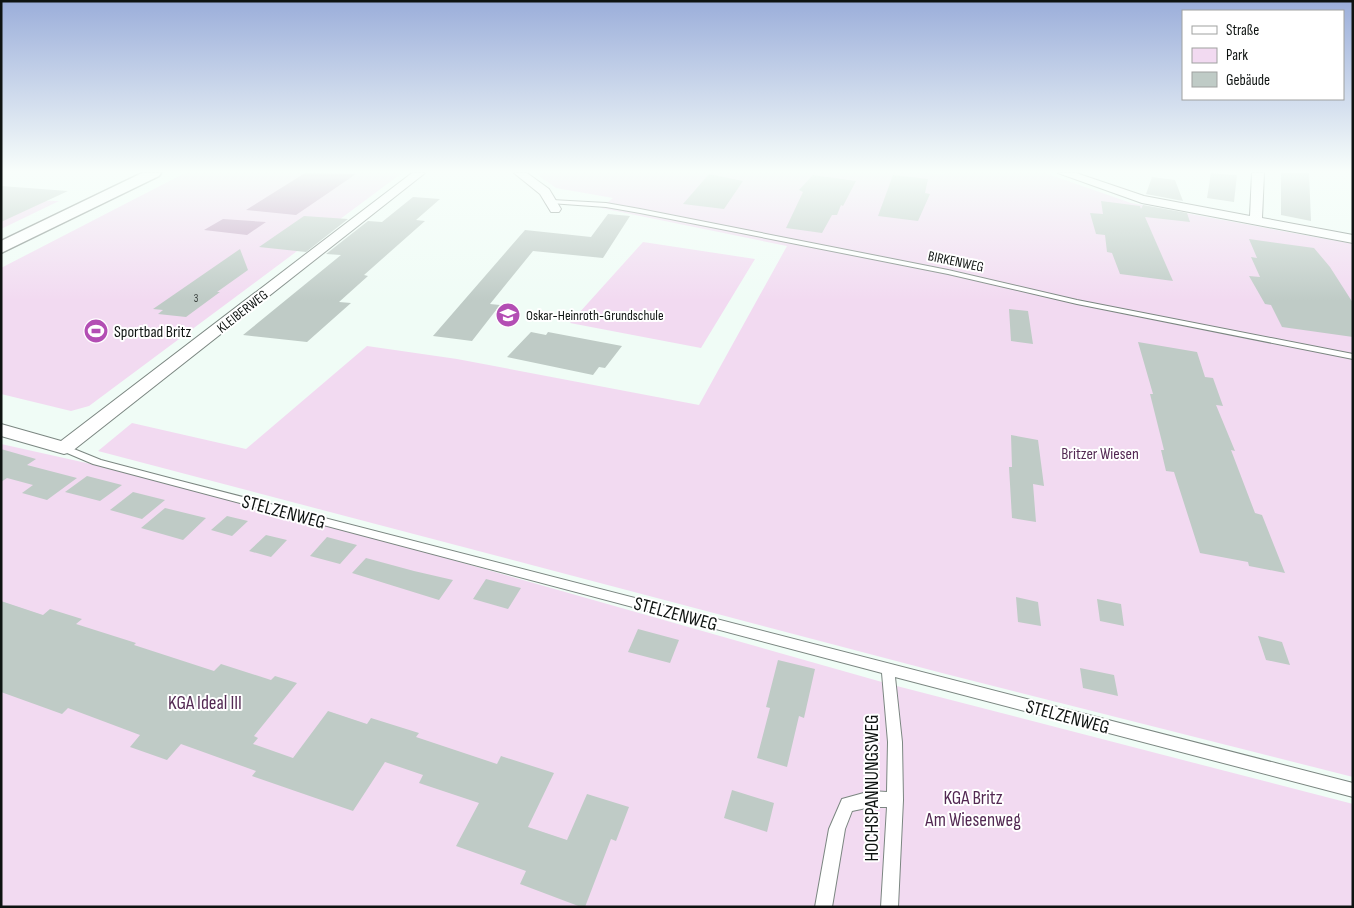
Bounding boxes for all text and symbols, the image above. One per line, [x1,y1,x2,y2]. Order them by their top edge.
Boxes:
legend [1182,10,1344,100]
text: Straße [1226,21,1259,40]
text: Park [1226,46,1248,65]
text: Gebäude [1226,71,1270,90]
street label: BIRKENWEG [927,247,985,276]
street label: KLEIBERWEG [213,286,271,337]
house number: 3 [194,292,199,305]
school or university icon: Oskar-Heinroth-Grundschule [495,302,521,328]
place label: Oskar-Heinroth-Grundschule [526,307,664,324]
sports icon: Sportbad Britz [83,318,109,344]
place label: Sportbad Britz [114,323,191,342]
park label: Britzer Wiesen [1061,445,1139,464]
street label: STELZENWEG [239,490,328,535]
street label: STELZENWEG [631,592,720,637]
park label: KGA Ideal III [168,692,242,715]
street label: STELZENWEG [1023,695,1112,740]
street label: HOCHSPANNUNGSWEG [861,714,884,862]
park label: KGA Britz Am Wiesenweg [924,787,1021,832]

